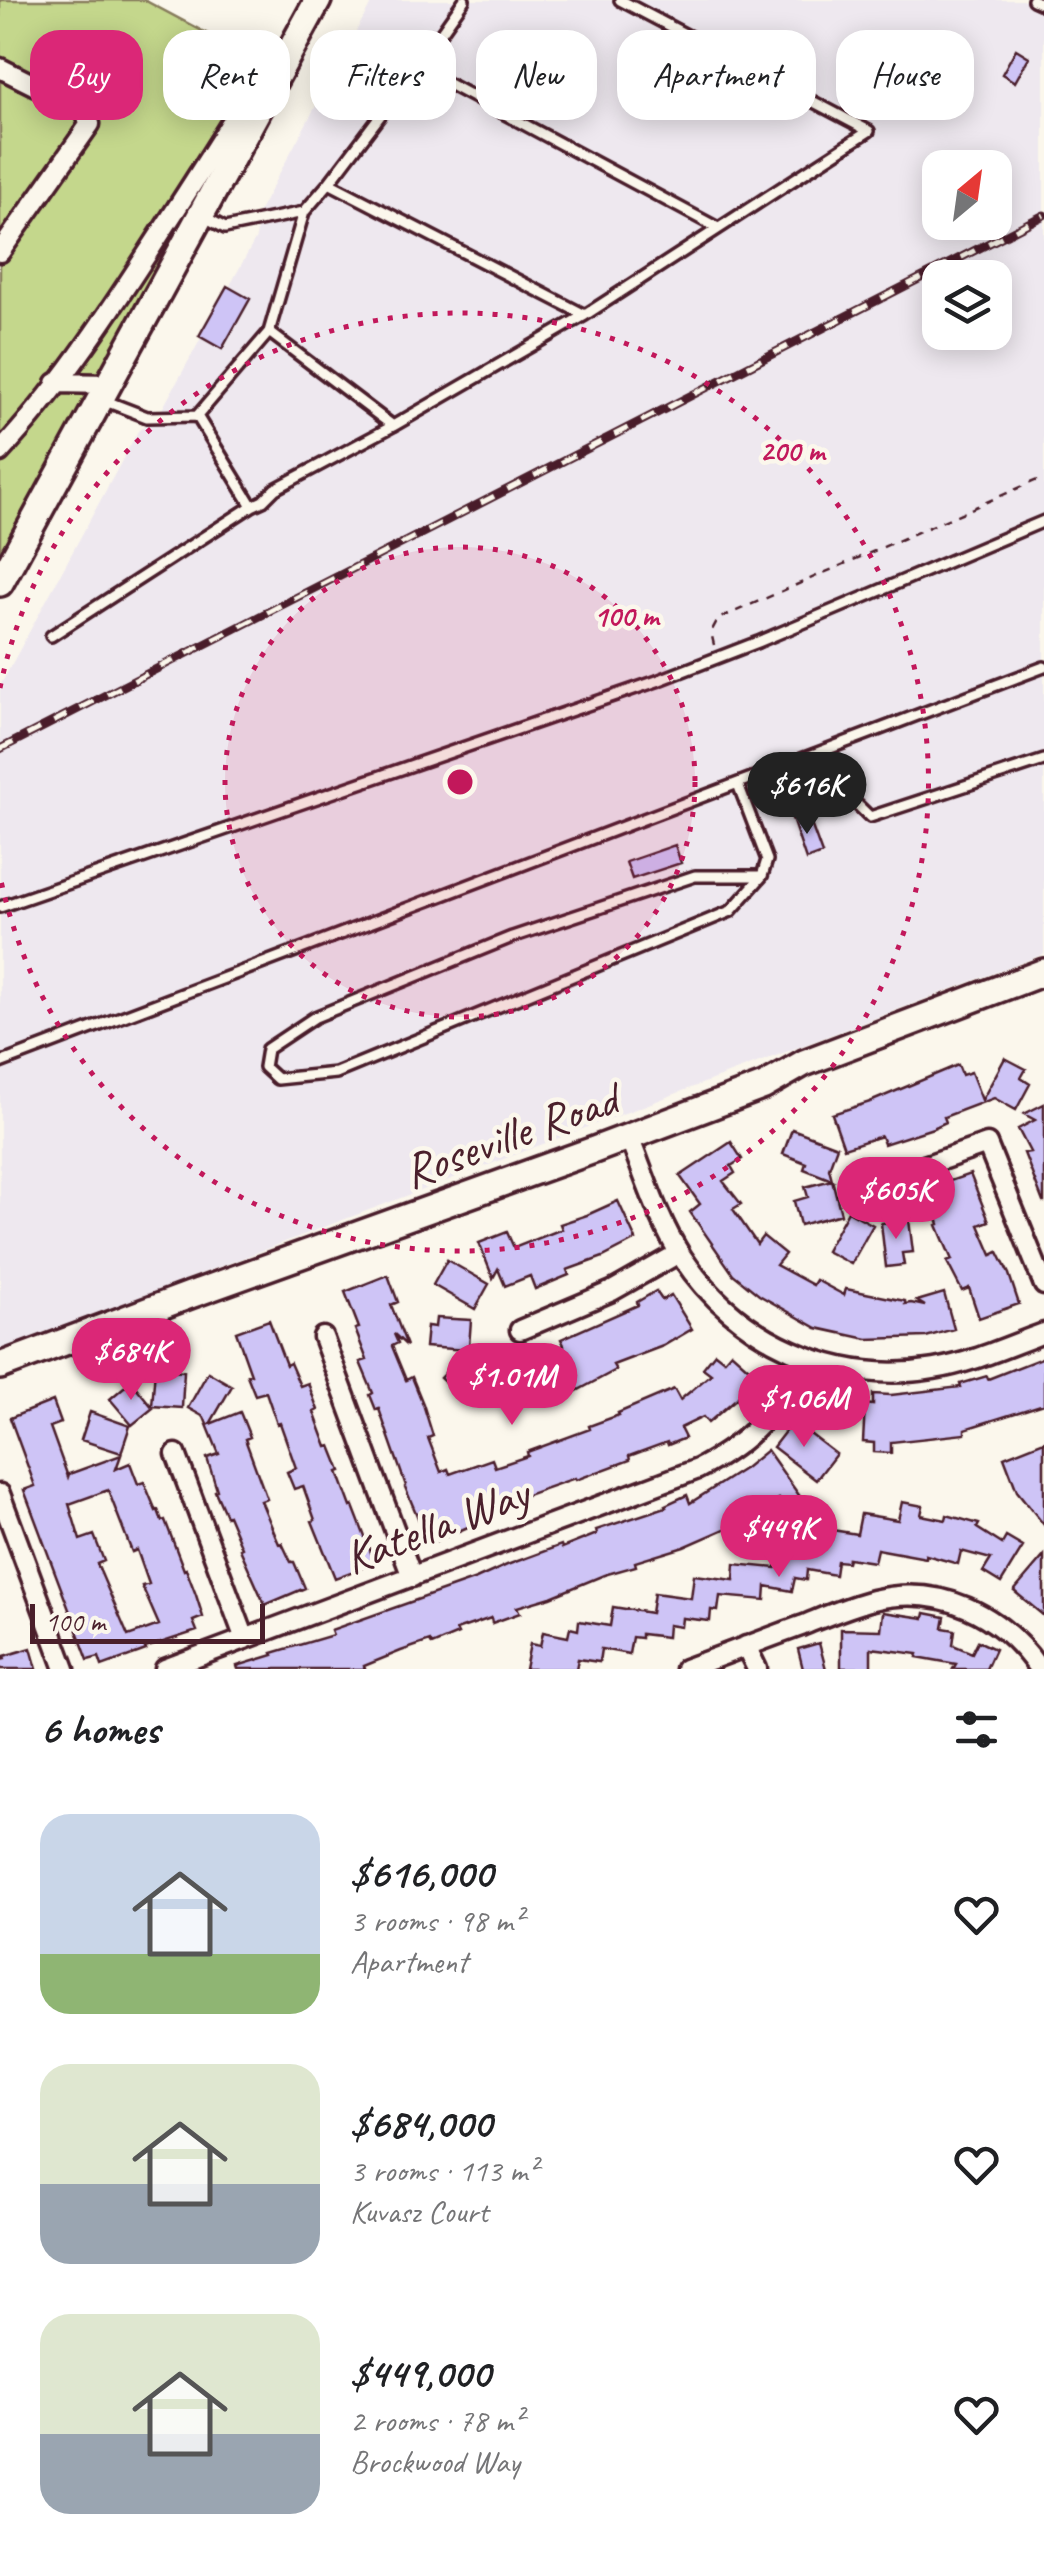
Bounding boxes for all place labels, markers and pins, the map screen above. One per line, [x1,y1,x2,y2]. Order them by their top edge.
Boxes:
pin: $616K [737,752,877,837]
centre of rings [442,764,478,800]
pin: $605K [826,1157,966,1242]
pin: $684K [61,1318,201,1403]
pin: $1.01M [431,1343,593,1428]
pin: $1.06M [723,1365,885,1450]
pin: $449K [709,1495,849,1580]

